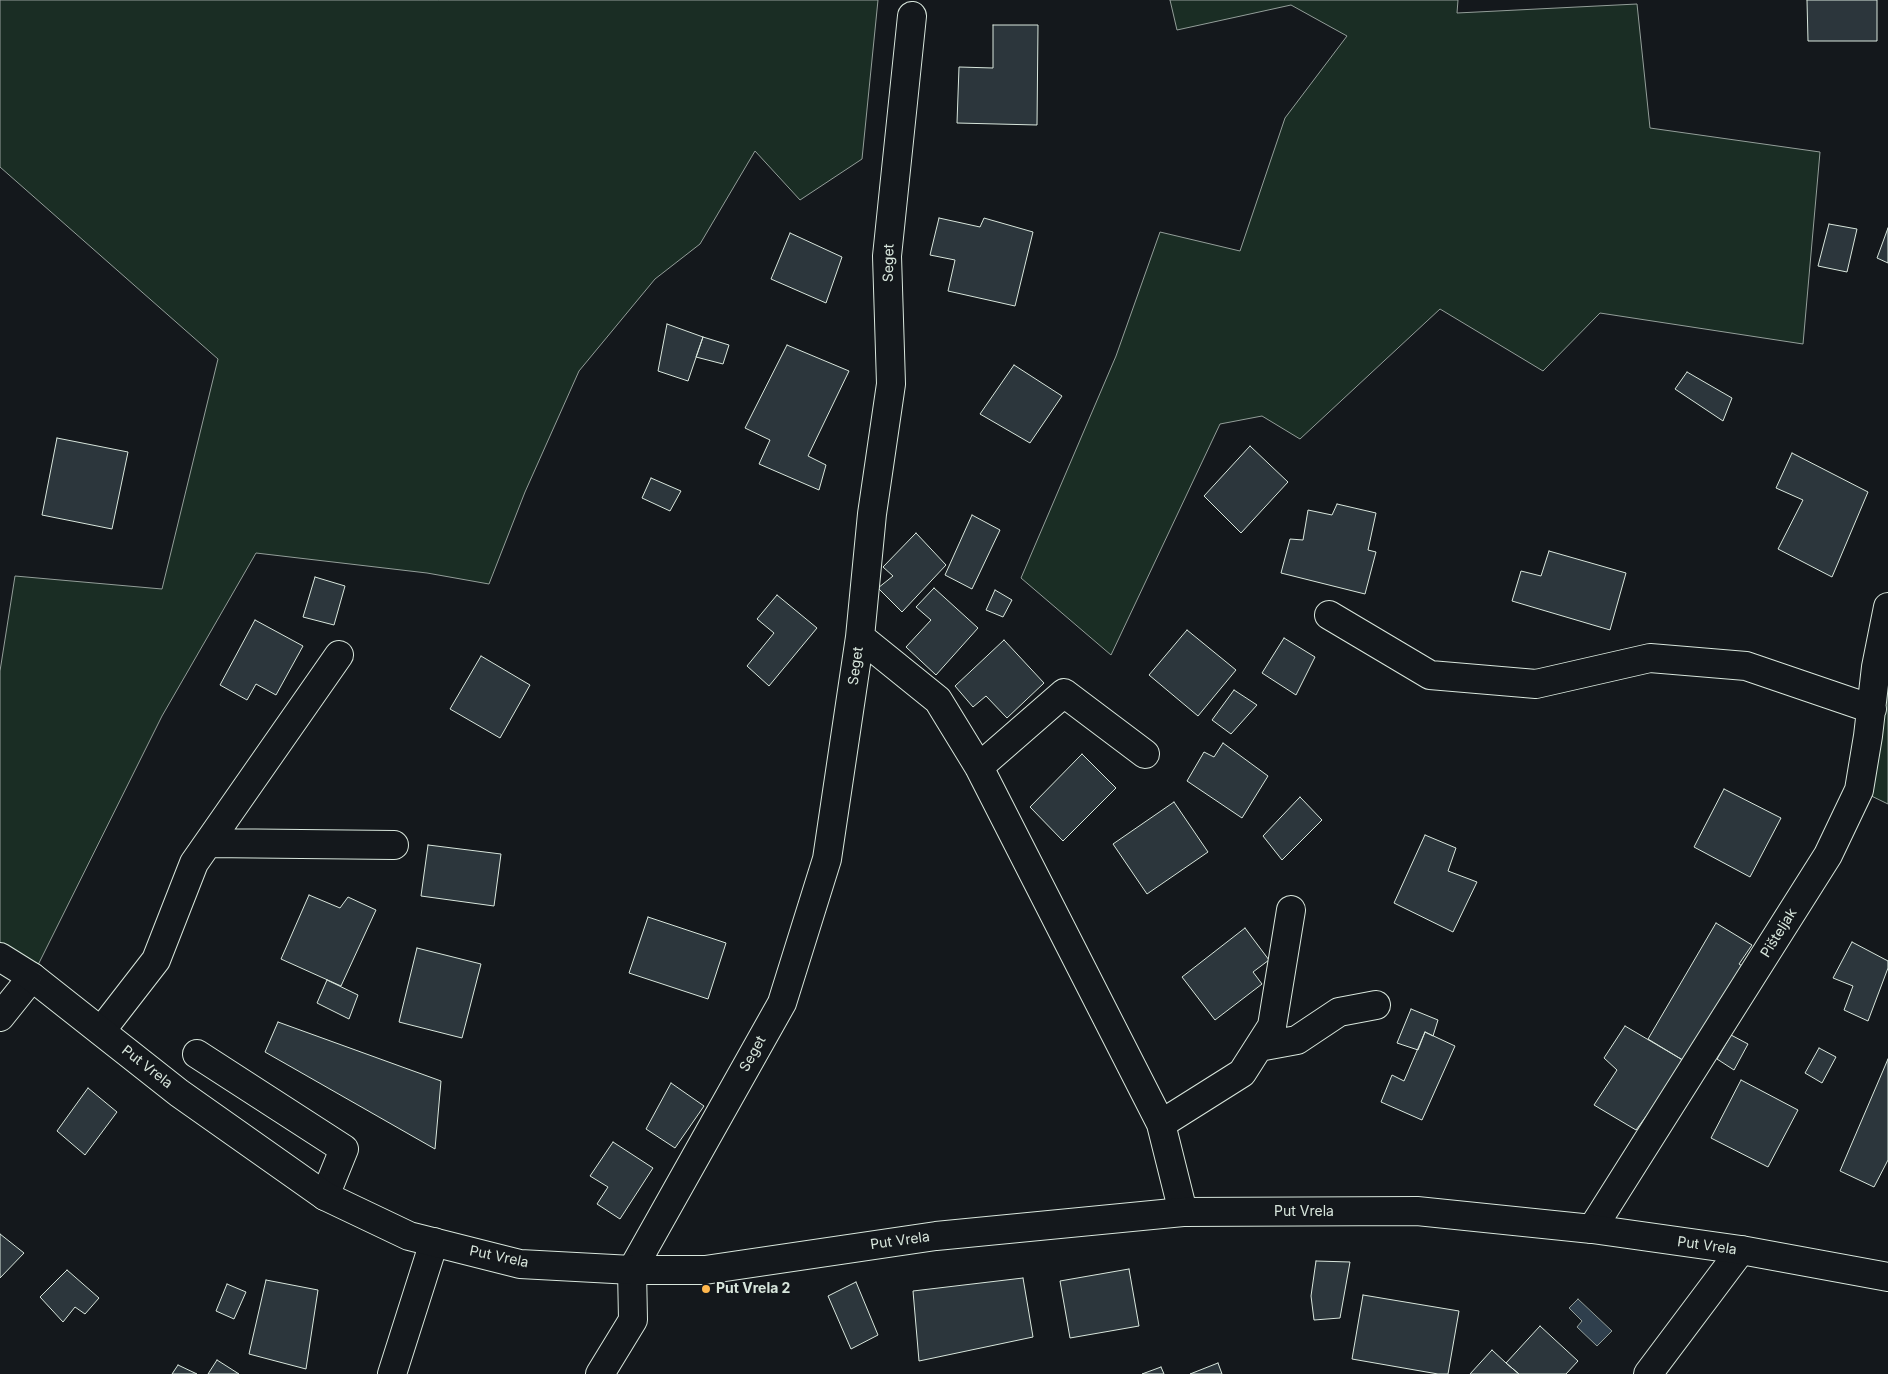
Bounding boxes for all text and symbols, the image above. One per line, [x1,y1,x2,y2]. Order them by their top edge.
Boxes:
street label: Seget [880,244,898,282]
street label: Seget [845,646,867,686]
street label: Pišteljak [1757,905,1801,961]
street label: Seget [736,1033,770,1075]
street label: Put Vrela [118,1042,176,1092]
street label: Put Vrela [1274,1204,1334,1220]
street label: Put Vrela [869,1229,931,1253]
street label: Put Vrela [1676,1234,1738,1258]
street label: Put Vrela [468,1243,530,1271]
place label: Put Vrela 2 [716,1281,790,1297]
marker: Put Vrela 2 [700,1283,712,1295]

